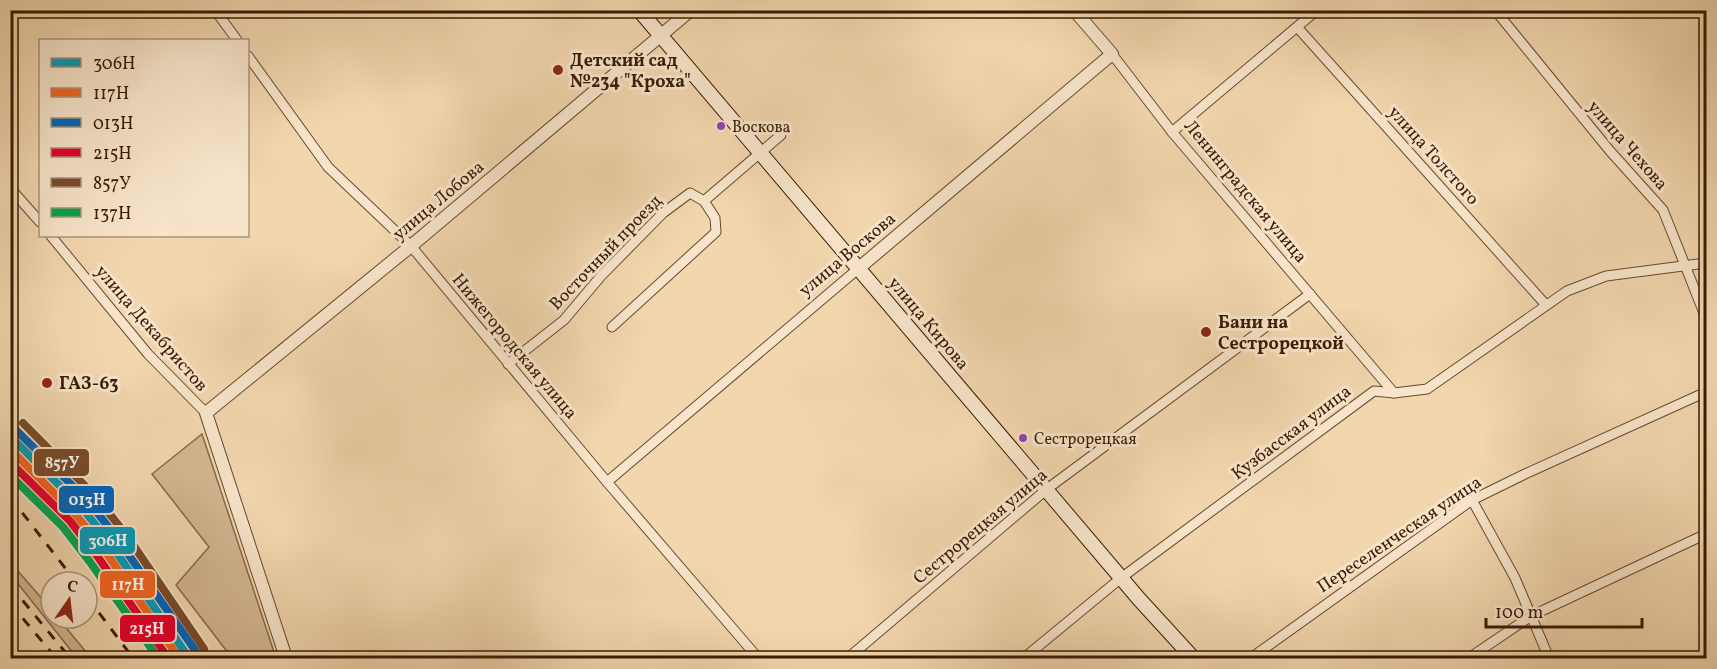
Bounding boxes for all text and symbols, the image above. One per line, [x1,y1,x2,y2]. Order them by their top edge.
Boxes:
legend [39,39,249,237]
place label: Детский сад №234 "Кроха" [570,49,691,95]
text: 306Н [93,52,136,77]
marker: Детский сад №234 "Кроха" [551,63,565,77]
text: 117Н [93,82,129,107]
street label: улица Чехова [1581,96,1673,196]
street label: улица Толстого [1381,101,1484,211]
text: 013Н [93,112,134,137]
street label: Ленинградская улица [1177,115,1312,269]
place label: Воскова [732,117,791,139]
marker: Воскова [715,120,727,132]
text: 215Н [93,142,132,167]
street label: улица Лобова [388,155,490,247]
text: 857У [93,172,131,197]
street label: Восточный проезд [544,190,668,317]
text: 137Н [93,202,132,227]
street label: улица Воскова [794,207,902,303]
street label: улица Декабристов [89,260,213,398]
street label: Нижегородская улица [445,269,582,425]
street label: улица Кирова [881,272,974,376]
place label: Бани на Сестрорецкой [1218,311,1344,357]
marker: Бани на Сестрорецкой [1199,325,1213,339]
place label: ГАЗ-63 [59,372,118,397]
marker: ГАЗ-63 [40,376,54,390]
street label: Кузбасская улица [1227,380,1357,487]
place label: Сестрорецкая [1034,429,1136,451]
marker: Сестрорецкая [1017,432,1029,444]
line badge: 857У [33,448,90,477]
text: 857У [45,453,79,475]
street label: Сестрорецкая улица [908,463,1054,591]
street label: Переселенческая улица [1312,471,1487,600]
line badge: 013Н [58,485,115,514]
text: 013Н [69,490,105,512]
line badge: 306Н [79,526,136,555]
text: 306Н [88,531,128,553]
north arrow [39,570,99,630]
line badge: 117Н [99,570,156,599]
text: С [64,575,80,599]
text: 117Н [112,575,144,597]
scale bar [1486,591,1642,629]
text: 100 m [1495,601,1544,626]
line badge: 215Н [119,614,176,643]
text: 215Н [130,619,164,641]

